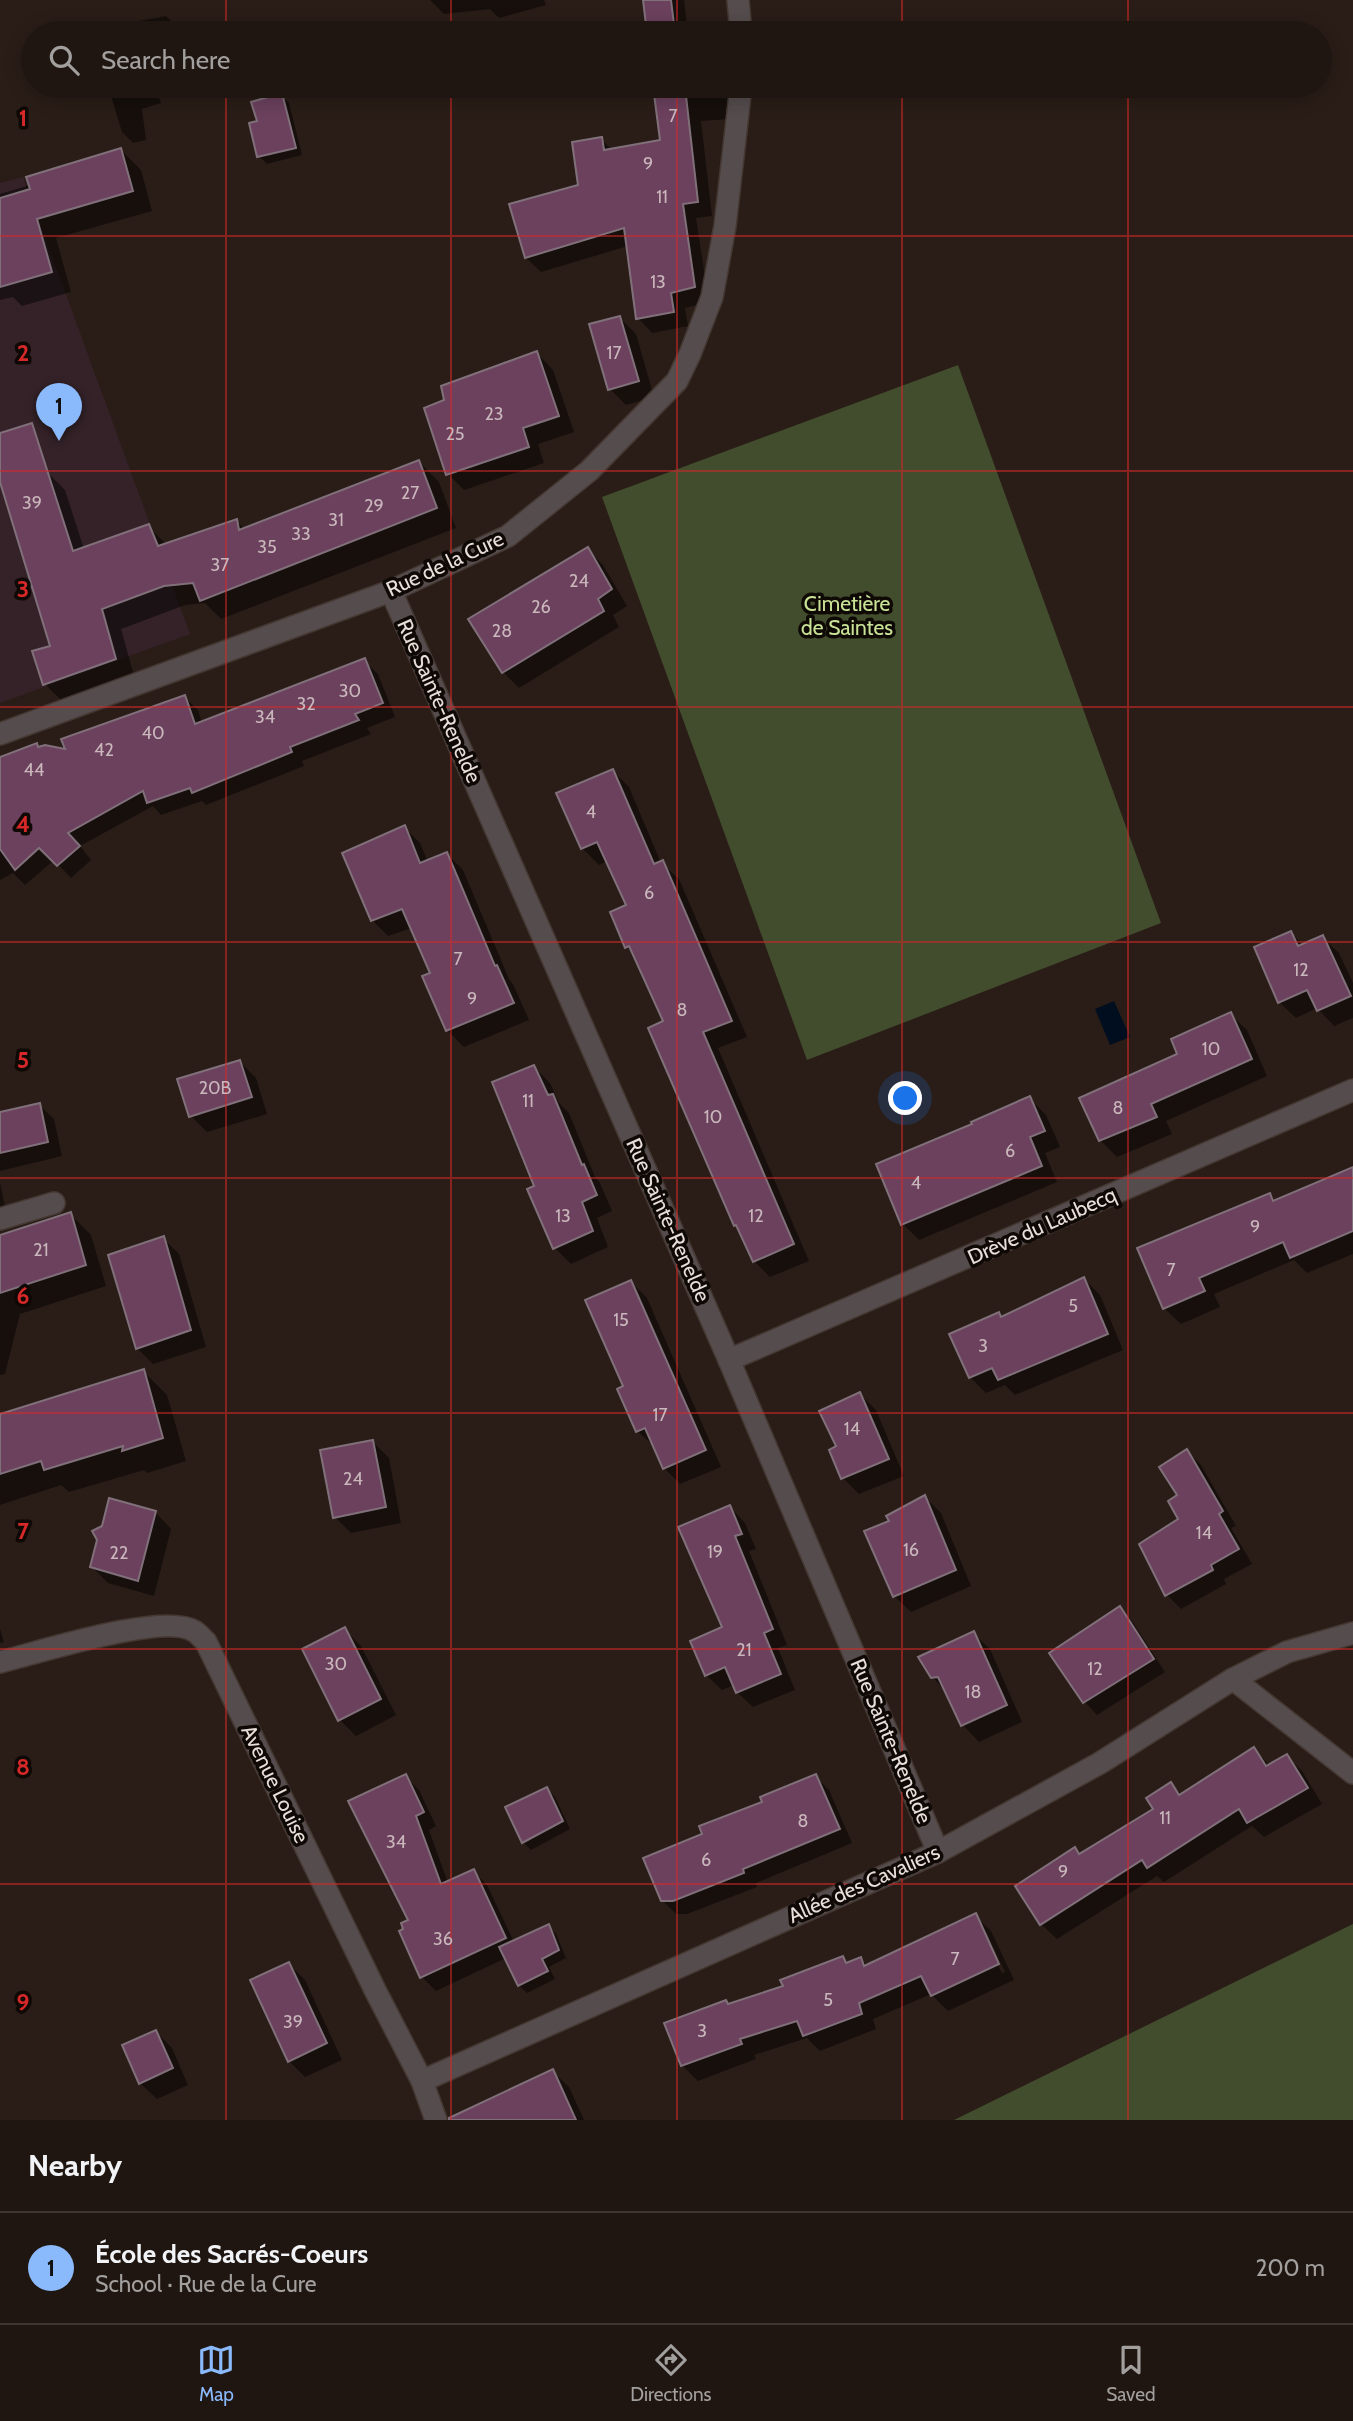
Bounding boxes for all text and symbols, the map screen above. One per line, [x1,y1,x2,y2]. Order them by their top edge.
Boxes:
search box [21,21,1332,98]
icon: search [45,41,83,79]
text: Search here [101,44,230,76]
text: 1 [19,104,27,132]
house number: 7 [668,105,678,127]
house number: 9 [643,153,653,175]
house number: 11 [656,186,668,208]
house number: 13 [650,271,666,293]
text: 2 [17,339,29,367]
house number: 17 [607,342,621,364]
pin: 1 [36,383,82,441]
house number: 23 [484,403,504,425]
house number: 25 [445,423,465,445]
house number: 27 [401,482,419,504]
house number: 39 [22,492,42,514]
house number: 29 [364,495,384,517]
house number: 31 [328,509,344,531]
house number: 33 [291,523,311,545]
street label: Rue de la Cure [382,525,508,602]
house number: 35 [257,536,277,558]
house number: 37 [211,554,229,576]
house number: 24 [569,570,589,592]
text: 3 [17,575,29,603]
park label: Cimetière de Saintes [801,591,893,640]
house number: 26 [531,596,551,618]
street label: Rue Sainte-Renelde [392,615,487,787]
house number: 28 [492,620,512,642]
house number: 30 [339,680,361,702]
house number: 32 [296,693,316,715]
house number: 34 [255,706,275,728]
house number: 40 [142,722,164,744]
house number: 42 [94,739,114,761]
house number: 44 [24,759,44,781]
house number: 4 [586,801,596,823]
text: 4 [16,810,30,838]
house number: 6 [644,882,654,904]
house number: 7 [453,948,463,970]
house number: 12 [1293,959,1309,981]
house number: 9 [467,988,477,1010]
house number: 8 [677,999,687,1021]
house number: 10 [1202,1038,1220,1060]
text: 5 [17,1046,29,1074]
house number: 20B [199,1077,232,1099]
your location [888,1081,922,1115]
house number: 11 [522,1090,534,1112]
house number: 8 [1113,1097,1123,1119]
house number: 10 [704,1106,722,1128]
street label: Rue Sainte-Renelde [621,1134,716,1306]
house number: 6 [1005,1140,1015,1162]
house number: 4 [911,1172,921,1194]
street label: Drève du Laubecq [964,1182,1120,1270]
house number: 13 [555,1205,571,1227]
house number: 12 [748,1205,764,1227]
house number: 9 [1250,1216,1260,1238]
house number: 21 [33,1239,49,1261]
house number: 7 [1166,1259,1176,1281]
text: 6 [17,1282,29,1310]
house number: 5 [1068,1295,1078,1317]
house number: 15 [613,1309,629,1331]
house number: 3 [978,1335,988,1357]
house number: 17 [653,1404,667,1426]
house number: 14 [844,1418,860,1440]
house number: 24 [343,1468,363,1490]
text: 7 [17,1517,29,1545]
house number: 14 [1196,1522,1212,1544]
house number: 16 [903,1539,919,1561]
house number: 19 [707,1541,723,1563]
house number: 22 [110,1542,128,1564]
house number: 21 [736,1639,752,1661]
house number: 30 [325,1653,347,1675]
street label: Rue Sainte-Renelde [845,1655,938,1827]
house number: 12 [1087,1658,1103,1680]
house number: 18 [965,1681,981,1703]
street label: Avenue Louise [236,1721,315,1847]
text: 8 [16,1753,30,1781]
house number: 11 [1159,1807,1171,1829]
house number: 8 [798,1810,808,1832]
house number: 34 [386,1831,406,1853]
street label: Allée des Cavaliers [784,1839,944,1928]
house number: 6 [701,1849,711,1871]
house number: 9 [1058,1861,1068,1883]
house number: 36 [433,1928,453,1950]
house number: 7 [950,1948,960,1970]
text: 9 [17,1988,29,2016]
house number: 5 [823,1989,833,2011]
house number: 39 [283,2011,303,2033]
house number: 3 [697,2020,707,2042]
text: Nearby [28,2147,122,2184]
text: École des Sacrés-Coeurs [95,2238,368,2270]
text: 1 [47,2254,55,2282]
text: 200 m [1255,2254,1325,2282]
text: School · Rue de la Cure [95,2270,316,2298]
tab: Map [197,2341,235,2406]
tab: Directions [630,2341,711,2406]
tab: Saved [1106,2341,1156,2406]

